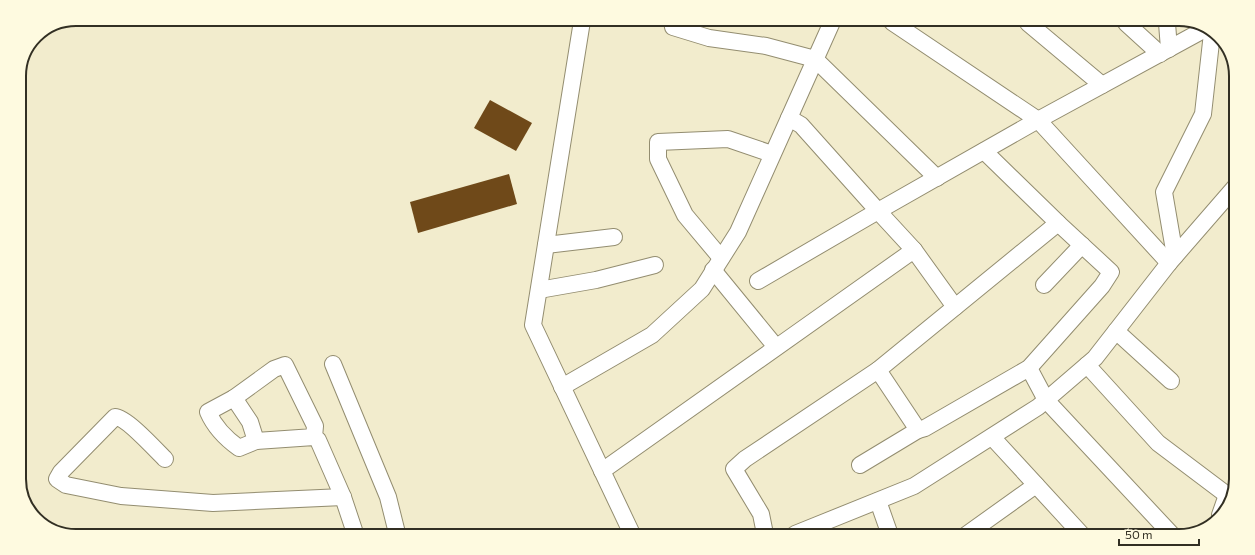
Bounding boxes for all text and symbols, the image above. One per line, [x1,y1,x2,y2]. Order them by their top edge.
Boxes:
scale bar [1119,521,1199,547]
text: 50 m [1125,527,1153,541]

